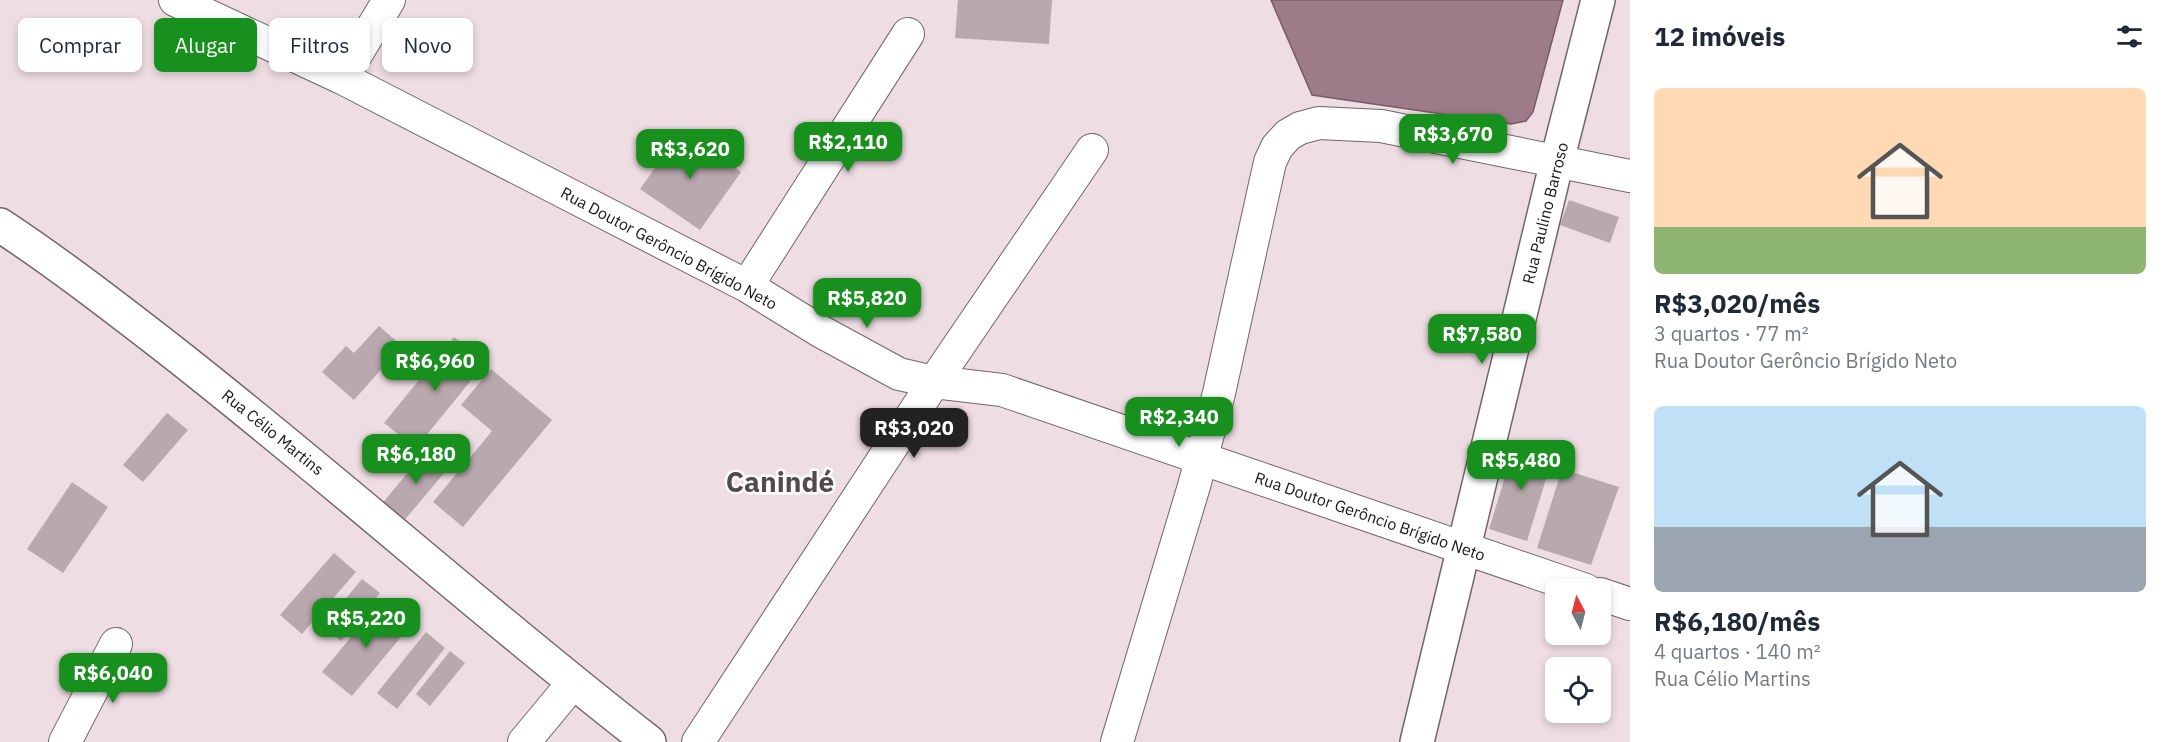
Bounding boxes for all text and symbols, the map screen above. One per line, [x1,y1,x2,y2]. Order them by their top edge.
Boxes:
chip: Comprar [18,18,142,72]
chip: Alugar [154,18,257,72]
chip: Filtros [269,18,370,72]
chip: Novo [382,18,473,72]
text: 12 imóveis [1654,19,1785,53]
icon: filters [2113,20,2146,53]
pin: R$3,670 [1398,114,1508,165]
text: R$3,670 [1413,120,1493,147]
pin: R$2,110 [793,122,903,173]
icon: home [1846,127,1954,235]
text: R$2,110 [808,128,888,155]
pin: R$3,620 [635,129,745,180]
text: R$3,620 [650,135,730,162]
street label: Rua Paulino Barroso [1518,140,1572,286]
street label: Rua Doutor Gerôncio Brígido Neto [557,182,781,314]
pin: R$5,820 [812,278,922,329]
text: R$5,820 [827,284,907,311]
text: R$3,020/mês [1654,286,1820,320]
pin: R$7,580 [1427,314,1537,365]
text: R$7,580 [1442,320,1522,347]
text: 3 quartos · 77 m² [1654,320,1809,347]
pin: R$6,960 [380,341,490,392]
text: R$6,960 [395,347,475,374]
text: Rua Doutor Gerôncio Brígido Neto [1654,347,1957,374]
street label: Rua Célio Martins [218,385,328,479]
pin: R$2,340 [1124,397,1234,448]
text: R$2,340 [1139,403,1219,430]
pin: R$3,020 [859,408,969,459]
text: R$3,020 [874,414,954,441]
pin: R$6,180 [361,434,471,485]
text: R$6,180 [376,440,456,467]
pin: R$5,480 [1466,440,1576,491]
icon: home [1846,445,1954,553]
text: R$5,480 [1481,446,1561,473]
district label: Canindé [726,463,834,500]
street label: Rua Doutor Gerôncio Brígido Neto [1252,467,1488,565]
north arrow [1545,579,1611,645]
map controls [1545,579,1611,723]
pin: R$5,220 [311,598,421,649]
text: R$5,220 [326,604,406,631]
text: R$6,180/mês [1654,604,1820,638]
text: 4 quartos · 140 m² [1654,638,1821,665]
pin: R$6,040 [58,653,168,704]
button: locate [1545,657,1611,723]
text: R$6,040 [73,659,153,686]
text: Rua Célio Martins [1654,665,1811,692]

